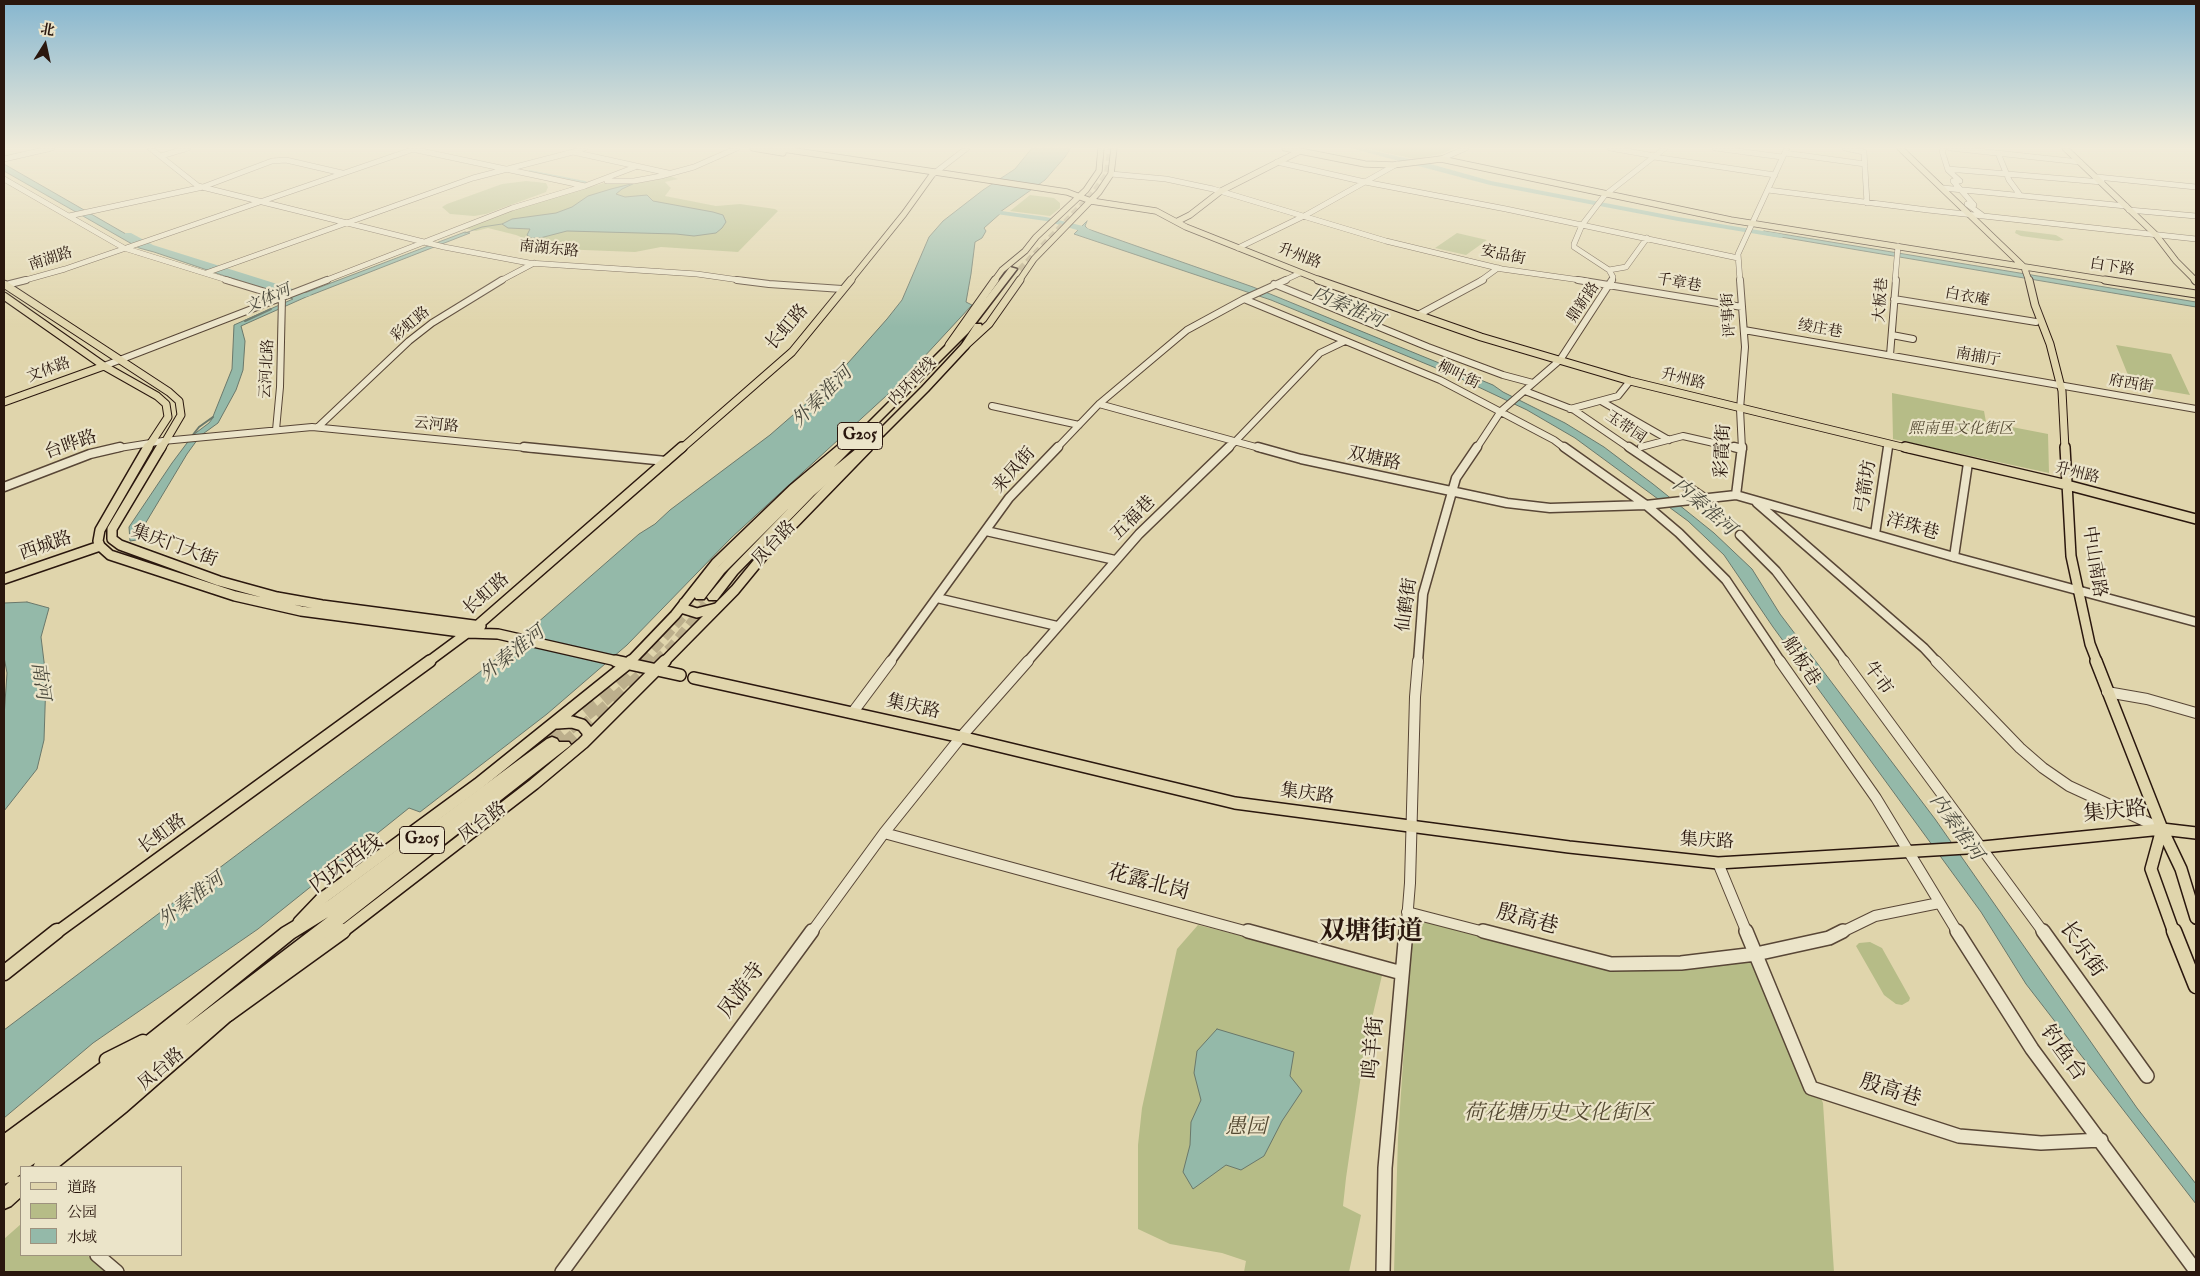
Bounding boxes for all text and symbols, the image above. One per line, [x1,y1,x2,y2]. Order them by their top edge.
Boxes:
north arrow [20,20,70,70]
text: 北 [39,20,56,40]
street label: 南湖东路 [518,238,580,262]
street label: 升州路 [1275,241,1323,273]
street label: 安品街 [1479,243,1527,269]
street label: 南湖路 [27,244,75,276]
street label: 白下路 [2088,256,2136,280]
street label: 千章巷 [1655,271,1703,297]
street label: 大板巷 [1871,277,1893,323]
street label: 鼎新路 [1564,279,1604,327]
water label: 文体河 [242,281,294,319]
water label: 内秦淮河 [1308,284,1386,334]
street label: 白衣庵 [1943,285,1991,311]
street label: 评事街 [1719,292,1741,338]
street label: 长虹路 [762,301,814,355]
street label: 彩虹路 [388,304,434,346]
street label: 绫庄巷 [1796,317,1844,343]
street label: 云河北路 [257,339,279,399]
street label: 南捕厅 [1954,345,2002,371]
street label: 内环西线 [886,354,940,410]
street label: 文体路 [25,355,73,387]
street label: 柳叶街 [1434,358,1482,394]
water label: 外秦淮河 [788,363,858,433]
street label: 升州路 [1659,366,1707,394]
street label: 府西街 [2107,372,2155,398]
street label: 玉带园 [1601,408,1649,448]
street label: 云河路 [413,415,459,437]
park label: 熙南里文化街区 [1909,421,2013,439]
road number: G205 [838,422,882,450]
street label: 彩霞街 [1712,423,1736,479]
street label: 台晔路 [42,427,100,465]
street label: 来凤街 [989,444,1041,498]
street label: 双塘路 [1345,444,1403,476]
street label: 弓箭坊 [1852,459,1882,515]
street label: 升州路 [2053,460,2101,488]
water label: 内秦淮河 [1667,474,1739,542]
street label: 五福巷 [1107,492,1161,546]
street label: 洋珠巷 [1883,510,1941,546]
street label: 凤台路 [749,517,801,571]
street label: 集庆门大街 [128,521,220,573]
street label: 中山南路 [2077,525,2109,599]
street label: 西城路 [17,528,75,566]
street label: 长虹路 [460,569,514,621]
street label: 仙鹤街 [1394,577,1422,633]
water label: 外秦淮河 [476,623,550,687]
street label: 船板巷 [1776,633,1824,691]
street label: 牛市 [1858,658,1896,700]
water label: 南河 [25,661,53,701]
street label: 集庆路 [884,691,942,725]
street label: 集庆路 [1279,781,1335,809]
water label: 内秦淮河 [1923,791,1987,865]
street label: 集庆路 [2082,797,2148,829]
street label: 凤台路 [455,798,511,848]
street label: 长虹路 [135,810,191,860]
road number: G205 [400,826,444,854]
street label: 内环西线 [306,830,388,900]
street label: 集庆路 [1679,830,1735,854]
street label: 花露北岗 [1104,861,1192,907]
water label: 外秦淮河 [155,869,229,933]
street label: 殷高巷 [1493,901,1561,941]
street label: 长乐街 [2053,917,2109,983]
district label: 双塘街道 [1319,918,1423,950]
street label: 凤游寺 [714,958,772,1024]
street label: 鸣羊街 [1360,1016,1390,1080]
street label: 钓鱼台 [2033,1021,2091,1087]
street label: 凤台路 [135,1044,189,1096]
street label: 殷高巷 [1856,1070,1924,1114]
park label: 荷花塘历史文化街区 [1464,1102,1652,1128]
park label: 愚园 [1225,1116,1267,1142]
legend [20,1166,182,1256]
text: 道路 [67,1178,97,1197]
text: 公园 [67,1203,97,1222]
text: 水域 [67,1228,97,1247]

